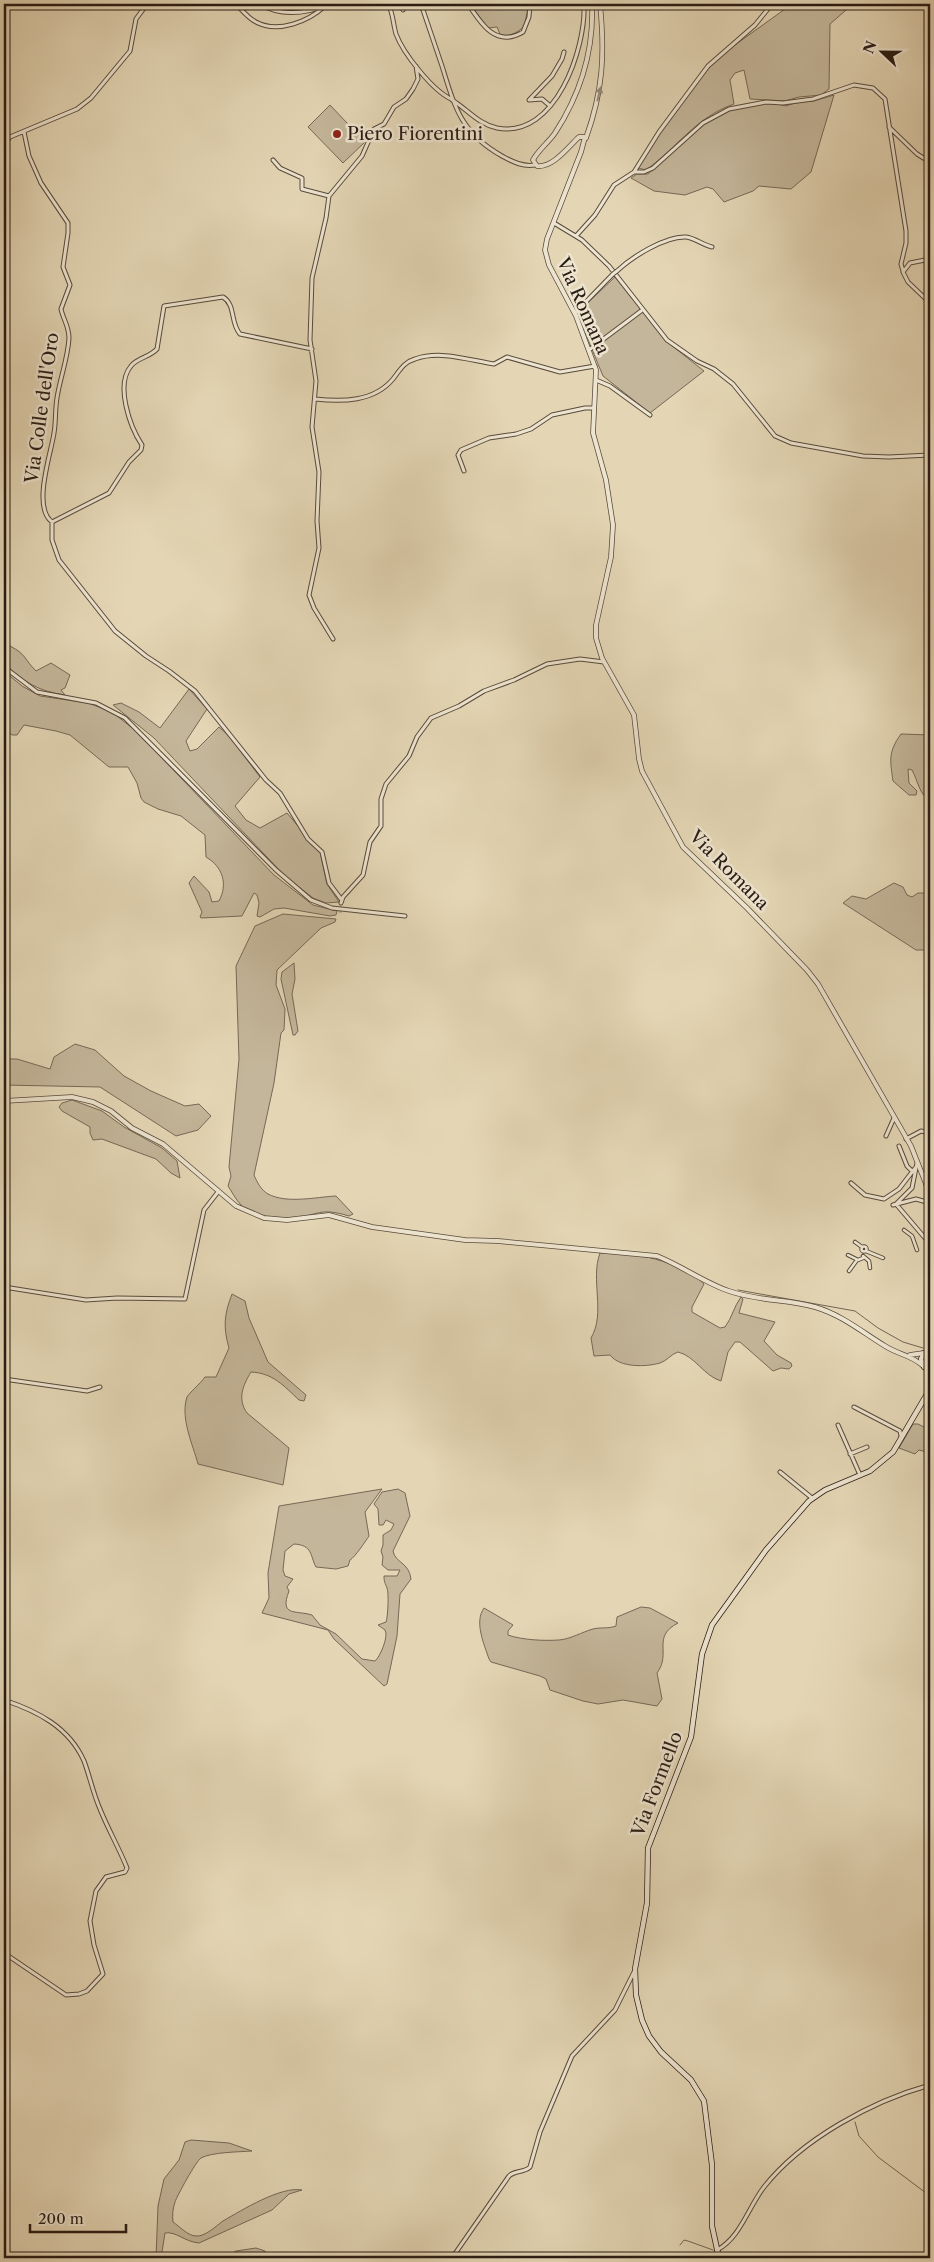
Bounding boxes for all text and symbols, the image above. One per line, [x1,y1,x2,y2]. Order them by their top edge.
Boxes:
north arrow [856,28,906,78]
text: N [859,38,881,56]
one-way arrow [595,86,603,101]
place label: Piero Fiorentini [347,123,484,145]
marker: Piero Fiorentini [331,128,343,140]
street label: Via Romana [551,253,614,358]
street label: Via Colle dell'Oro [20,331,63,486]
street label: Via Romana [684,825,774,915]
street label: Via Formello [627,1728,687,1841]
scale bar [30,2202,126,2234]
text: 200 m [38,2209,84,2228]

